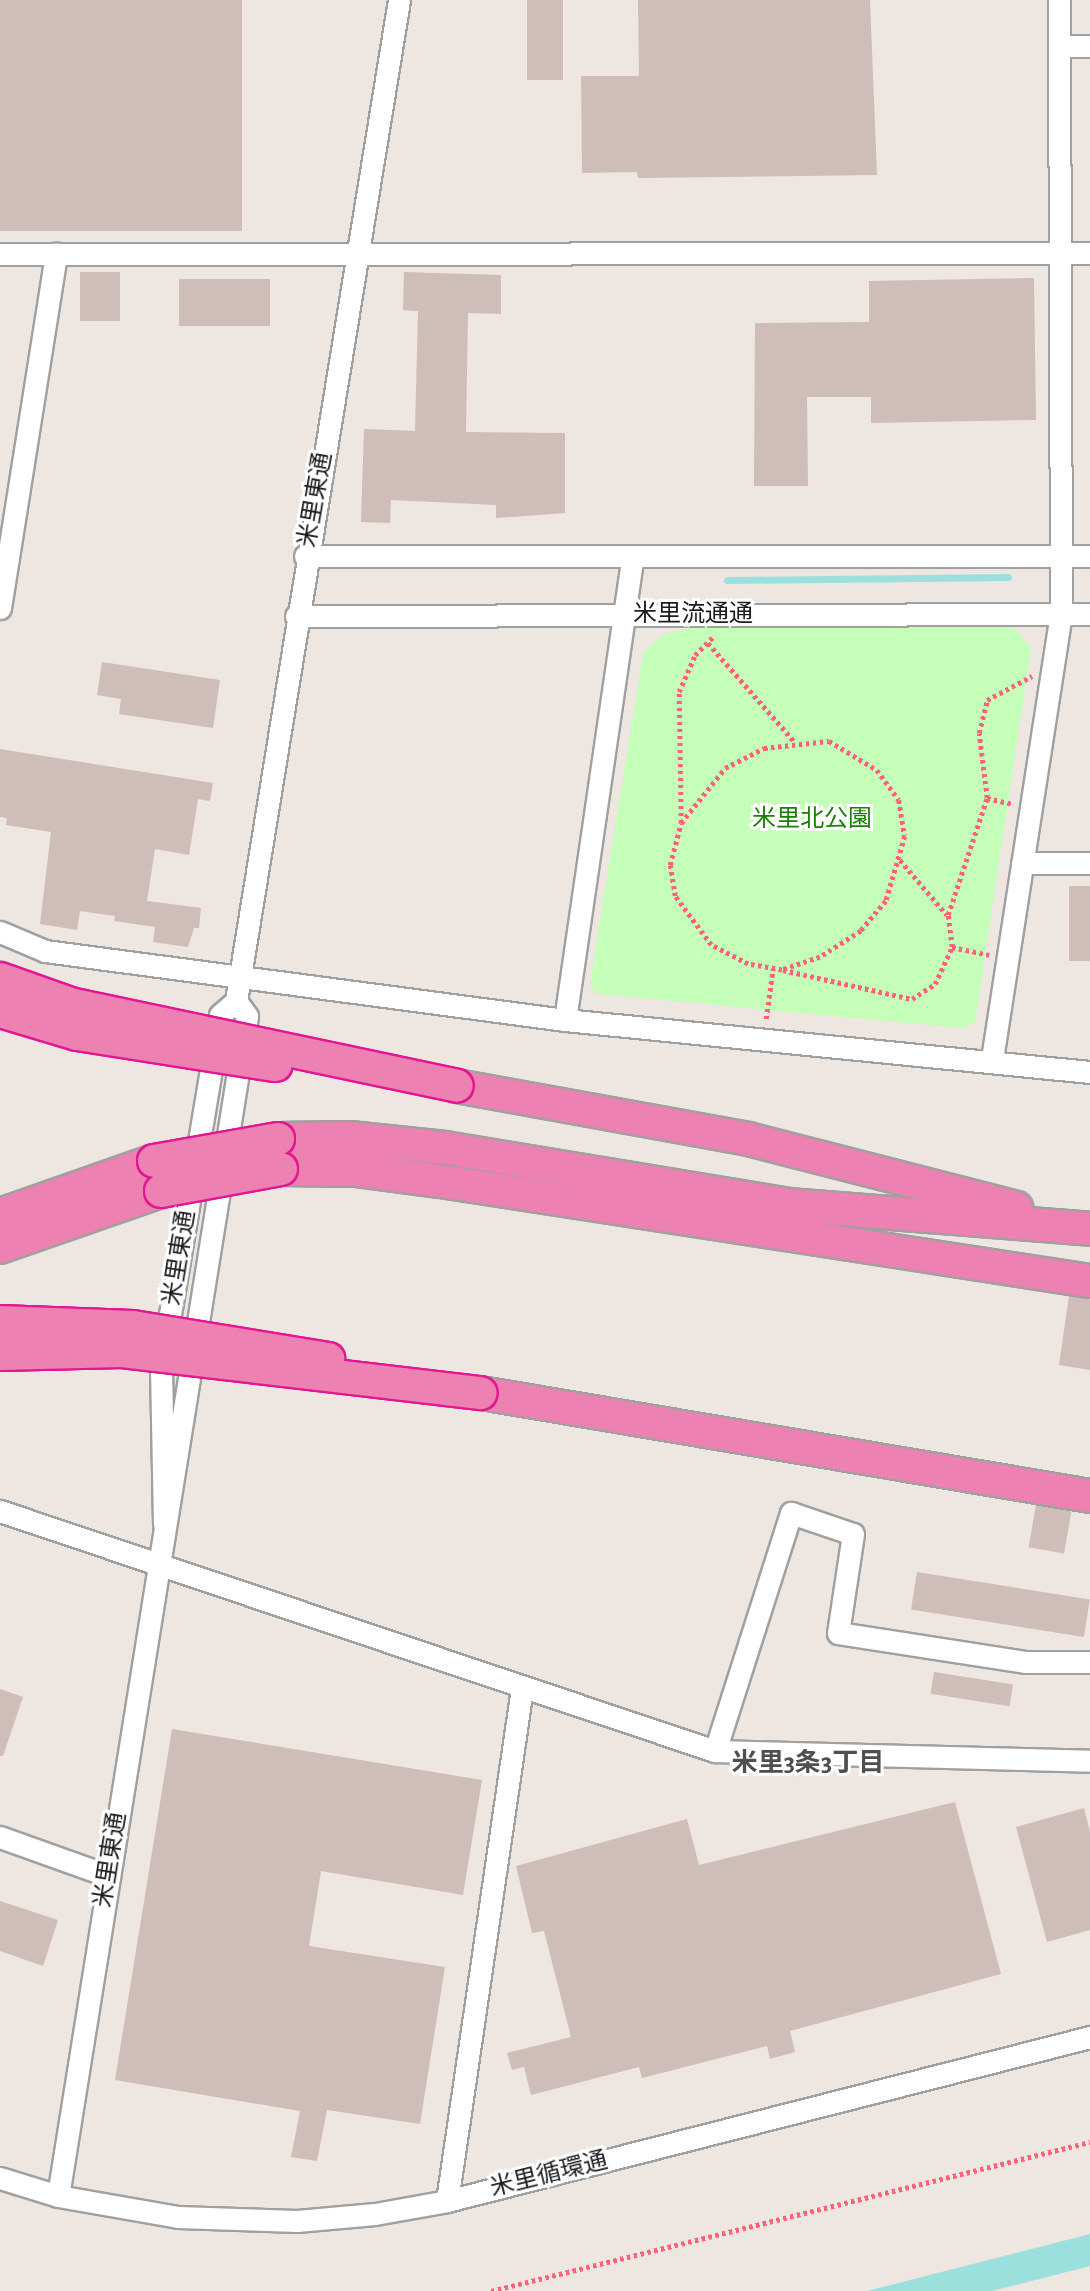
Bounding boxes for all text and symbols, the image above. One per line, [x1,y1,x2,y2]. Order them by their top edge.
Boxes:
street label: 米里東通 [293,450,339,550]
street label: 米里流通通 [633,601,753,629]
park label: 米里北公園 [752,806,872,834]
street label: 米里東通 [158,1208,202,1308]
district label: 米里3条3丁目 [732,1748,884,1780]
street label: 米里東通 [89,1810,133,1910]
street label: 米里循環通 [487,2147,611,2203]

